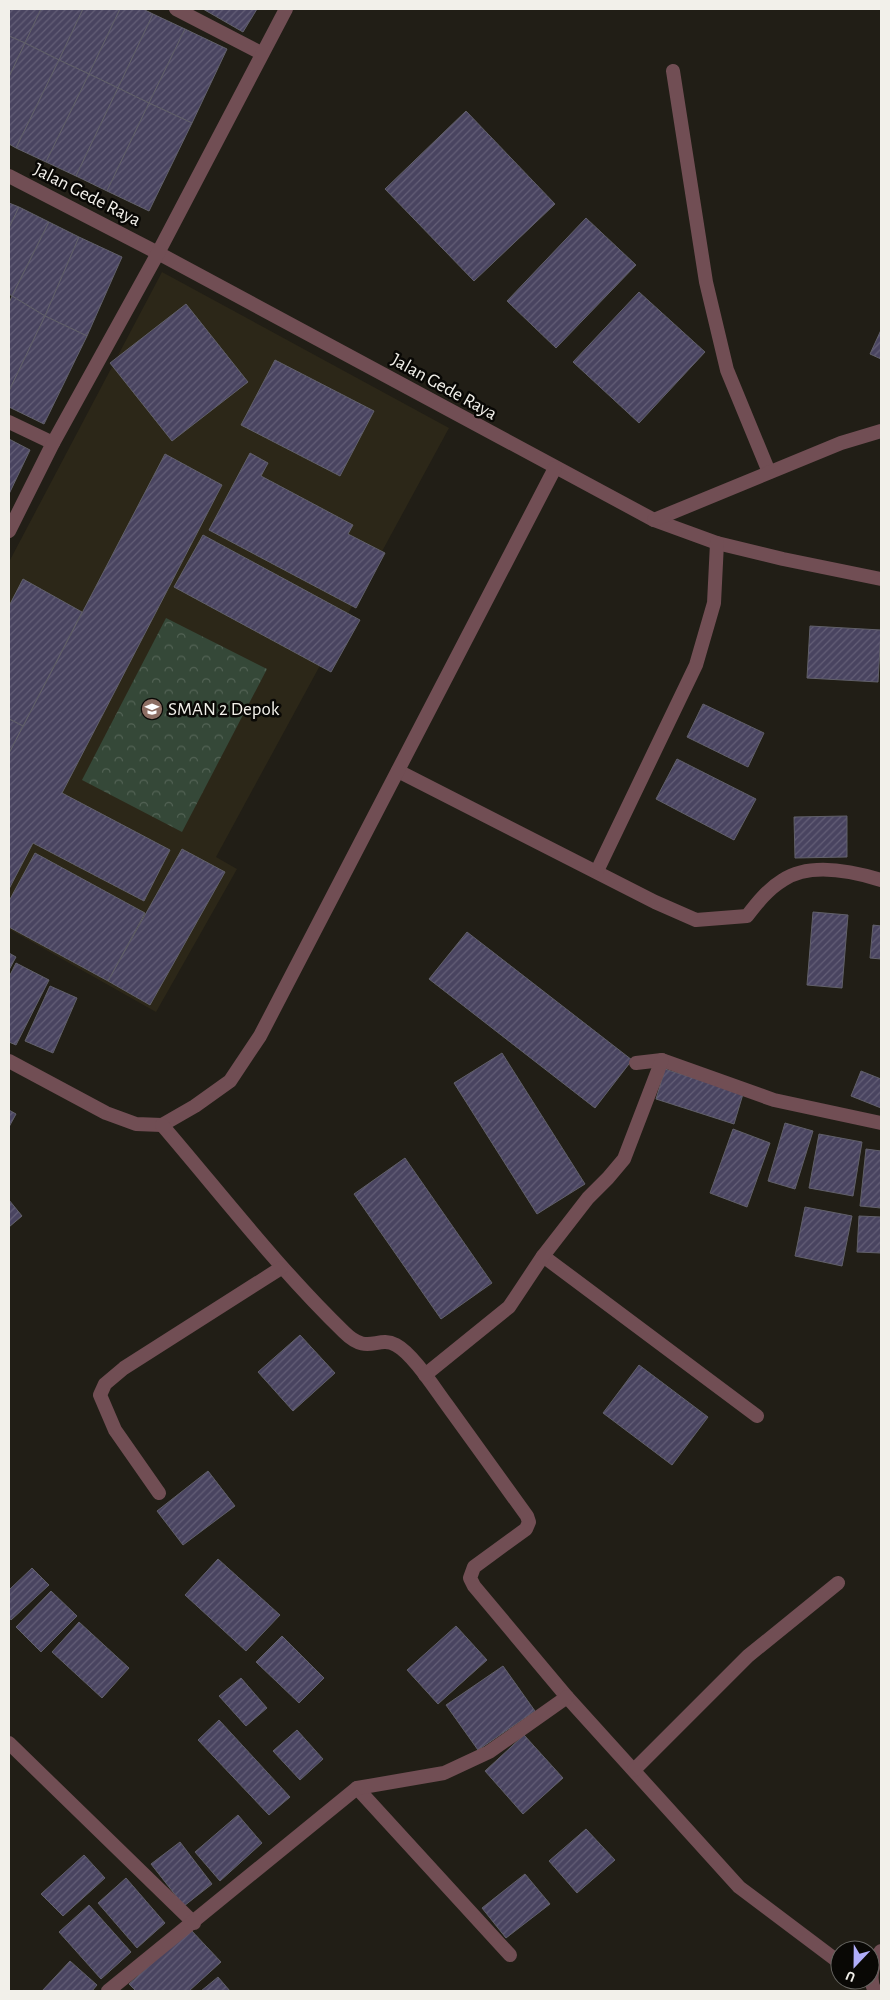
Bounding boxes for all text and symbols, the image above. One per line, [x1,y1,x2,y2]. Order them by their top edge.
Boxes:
street label: Jalan Gede Raya [30,160,144,230]
street label: Jalan Gede Raya [388,350,500,424]
school or university icon: SMAN 2 Depok [140,697,164,721]
place label: SMAN 2 Depok [168,700,280,719]
north arrow [830,1940,880,1990]
text: U [844,1968,857,1984]

